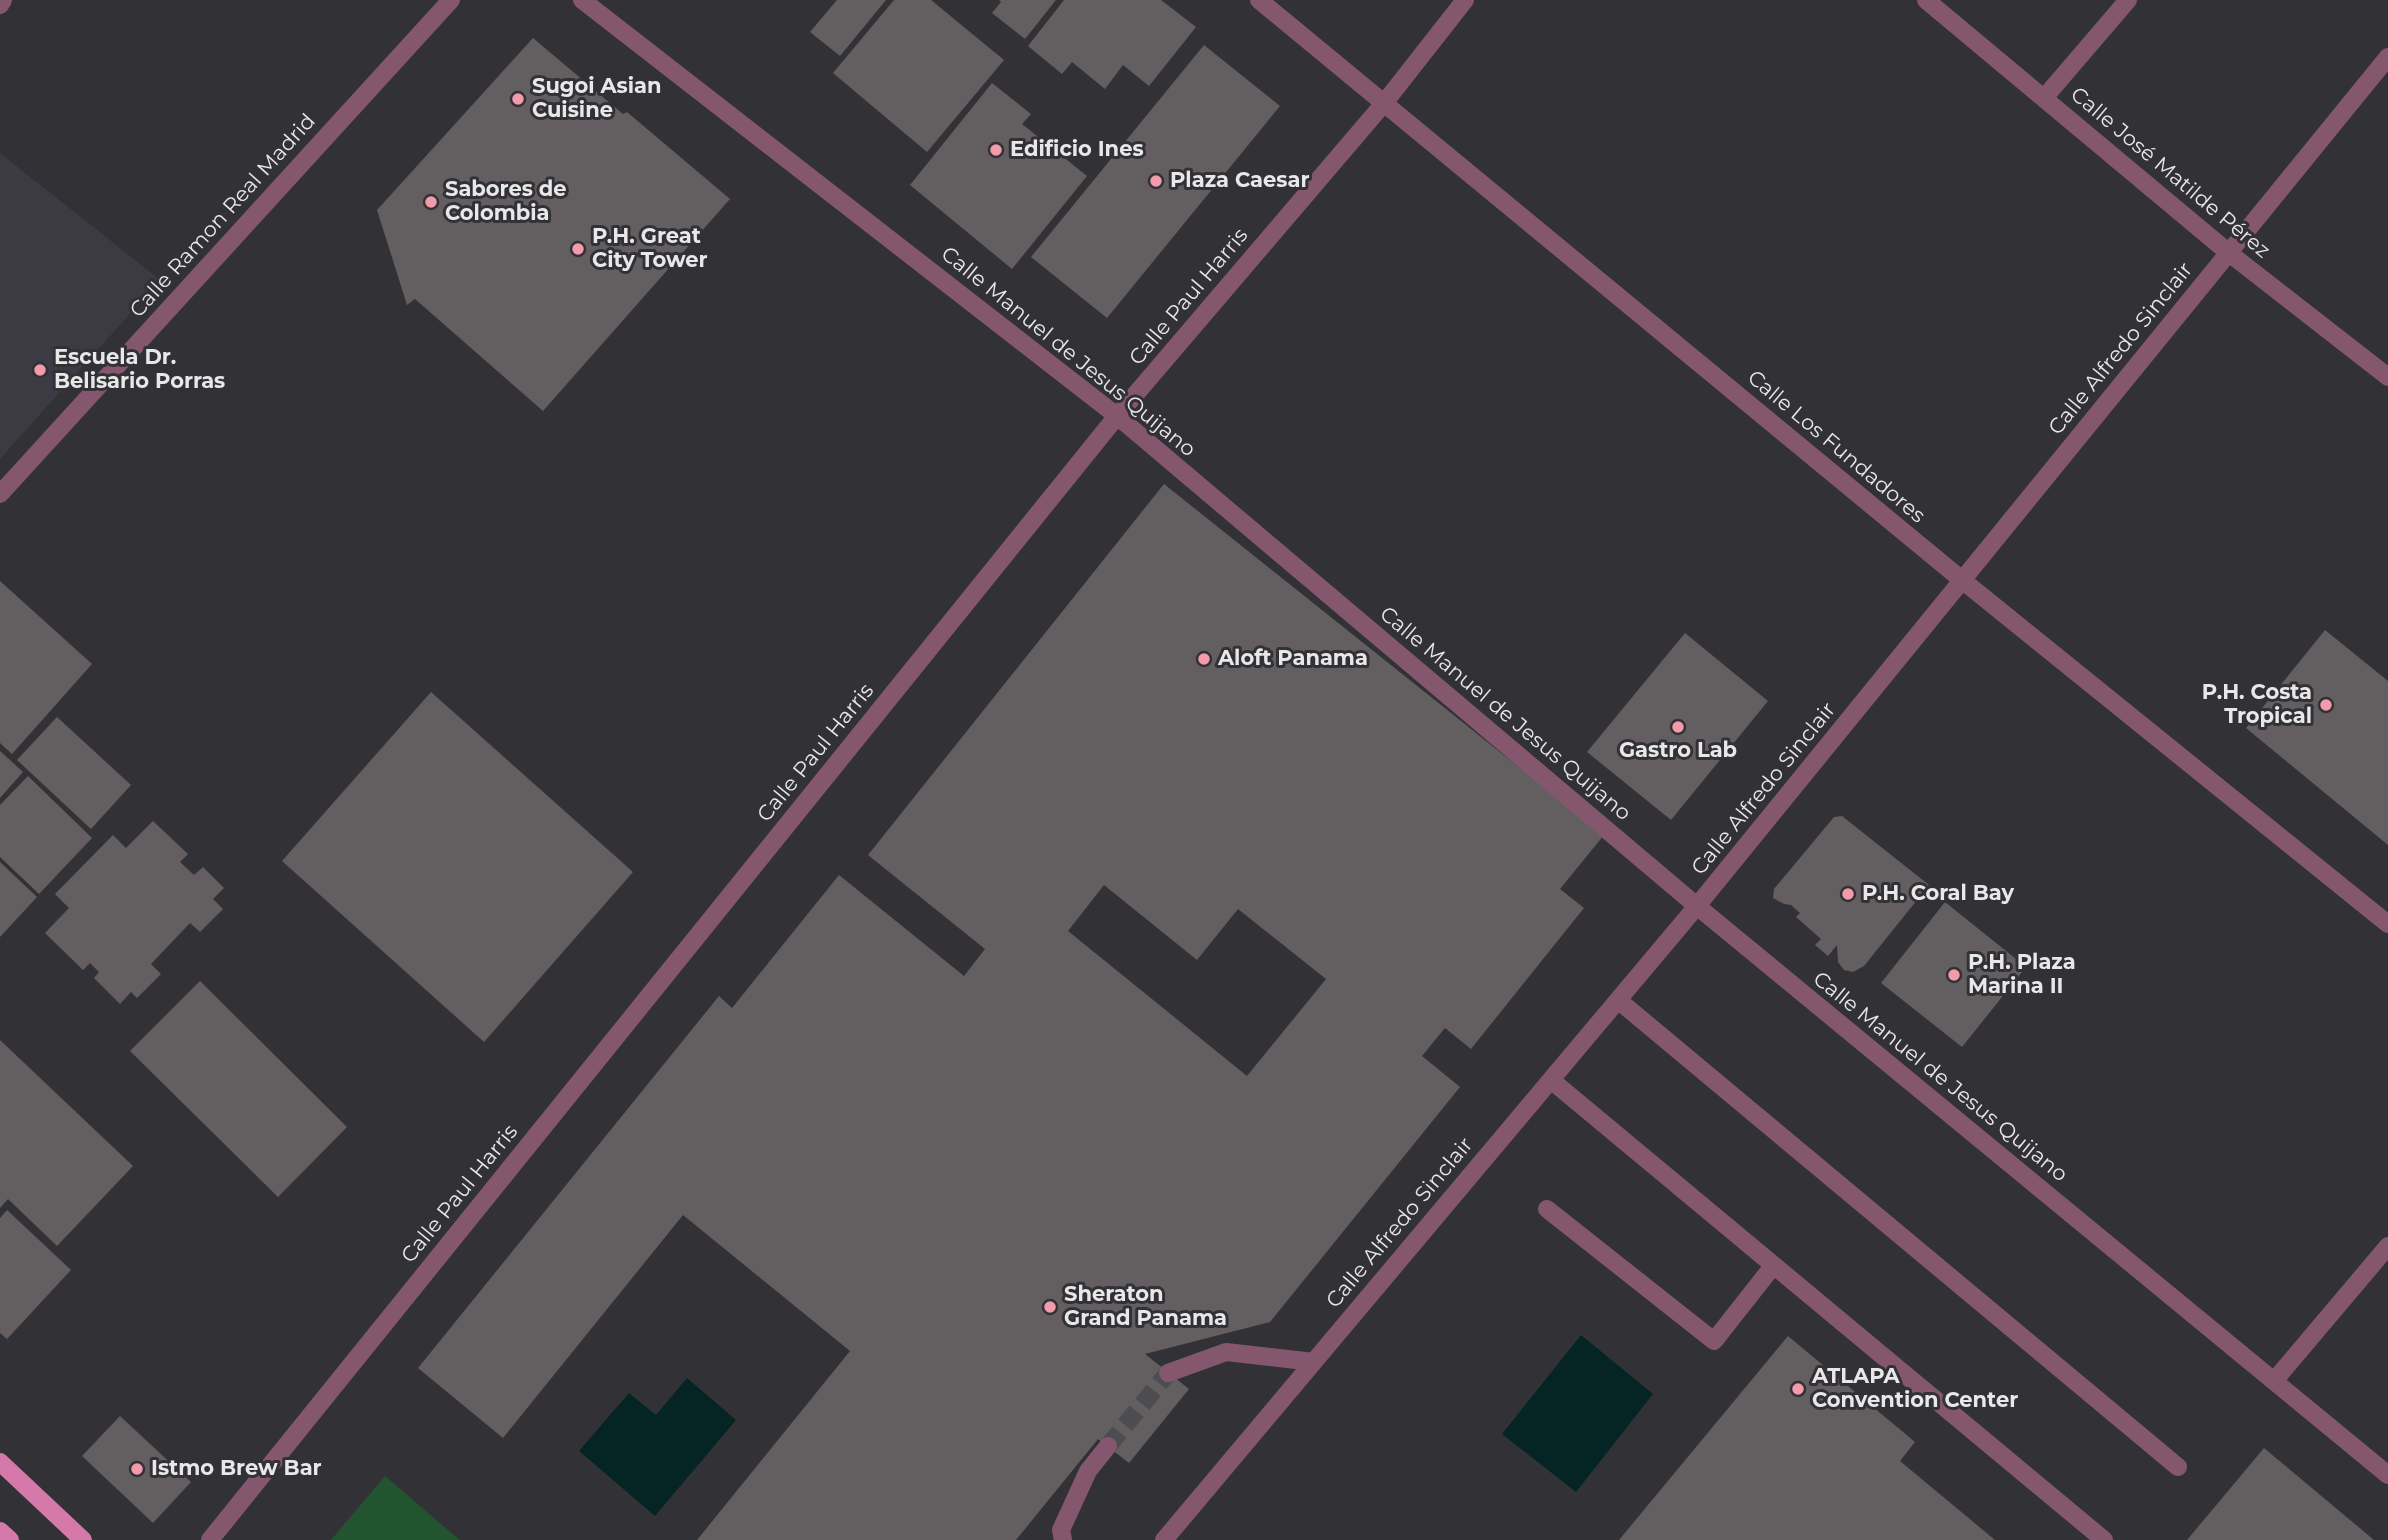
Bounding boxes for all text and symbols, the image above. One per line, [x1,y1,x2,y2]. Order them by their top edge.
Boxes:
place label: Sugoi Asian Cuisine [532,74,661,124]
street label: Calle José Matilde Pérez [2065,82,2275,264]
marker: Sugoi Asian Cuisine [510,91,526,107]
street label: Calle Ramon Real Madrid [125,109,321,323]
place label: Edificio Ines [1010,137,1144,163]
marker: Edificio Ines [988,142,1004,158]
place label: Plaza Caesar [1170,168,1310,194]
marker: Plaza Caesar [1148,173,1164,189]
place label: Sabores de Colombia [445,177,567,227]
marker: Sabores de Colombia [423,194,439,210]
street label: Calle Paul Harris [1124,223,1254,371]
place label: P.H. Great City Tower [592,224,708,274]
marker: P.H. Great City Tower [570,241,586,257]
street label: Calle Manuel de Jesus Quijano [936,242,1200,462]
street label: Calle Alfredo Sinclair [2044,258,2198,440]
place label: Escuela Dr. Belisario Porras [54,345,225,395]
marker: Escuela Dr. Belisario Porras [32,362,48,378]
street label: Calle Los Fundadores [1742,365,1930,529]
street label: Calle Manuel de Jesus Quijano [1374,602,1636,826]
place label: Aloft Panama [1218,646,1368,672]
marker: Aloft Panama [1196,651,1212,667]
street label: Calle Paul Harris [752,679,880,827]
place label: P.H. Costa Tropical [2202,680,2312,730]
marker: P.H. Costa Tropical [2318,697,2334,713]
street label: Calle Alfredo Sinclair [1687,698,1841,880]
marker: Gastro Lab [1670,719,1686,735]
place label: Gastro Lab [1619,738,1737,764]
place label: P.H. Coral Bay [1862,881,2014,907]
marker: P.H. Coral Bay [1840,886,1856,902]
place label: P.H. Plaza Marina II [1968,950,2076,1000]
street label: Calle Manuel de Jesus Quijano [1808,967,2072,1187]
marker: P.H. Plaza Marina II [1946,967,1962,983]
street label: Calle Paul Harris [396,1120,524,1268]
street label: Calle Alfredo Sinclair [1321,1133,1479,1313]
place label: Sheraton Grand Panama [1064,1282,1227,1332]
marker: Sheraton Grand Panama [1042,1299,1058,1315]
place label: ATLAPA Convention Center [1812,1364,2018,1414]
marker: ATLAPA Convention Center [1790,1381,1806,1397]
place label: Istmo Brew Bar [151,1456,322,1482]
marker: Istmo Brew Bar [129,1461,145,1477]

